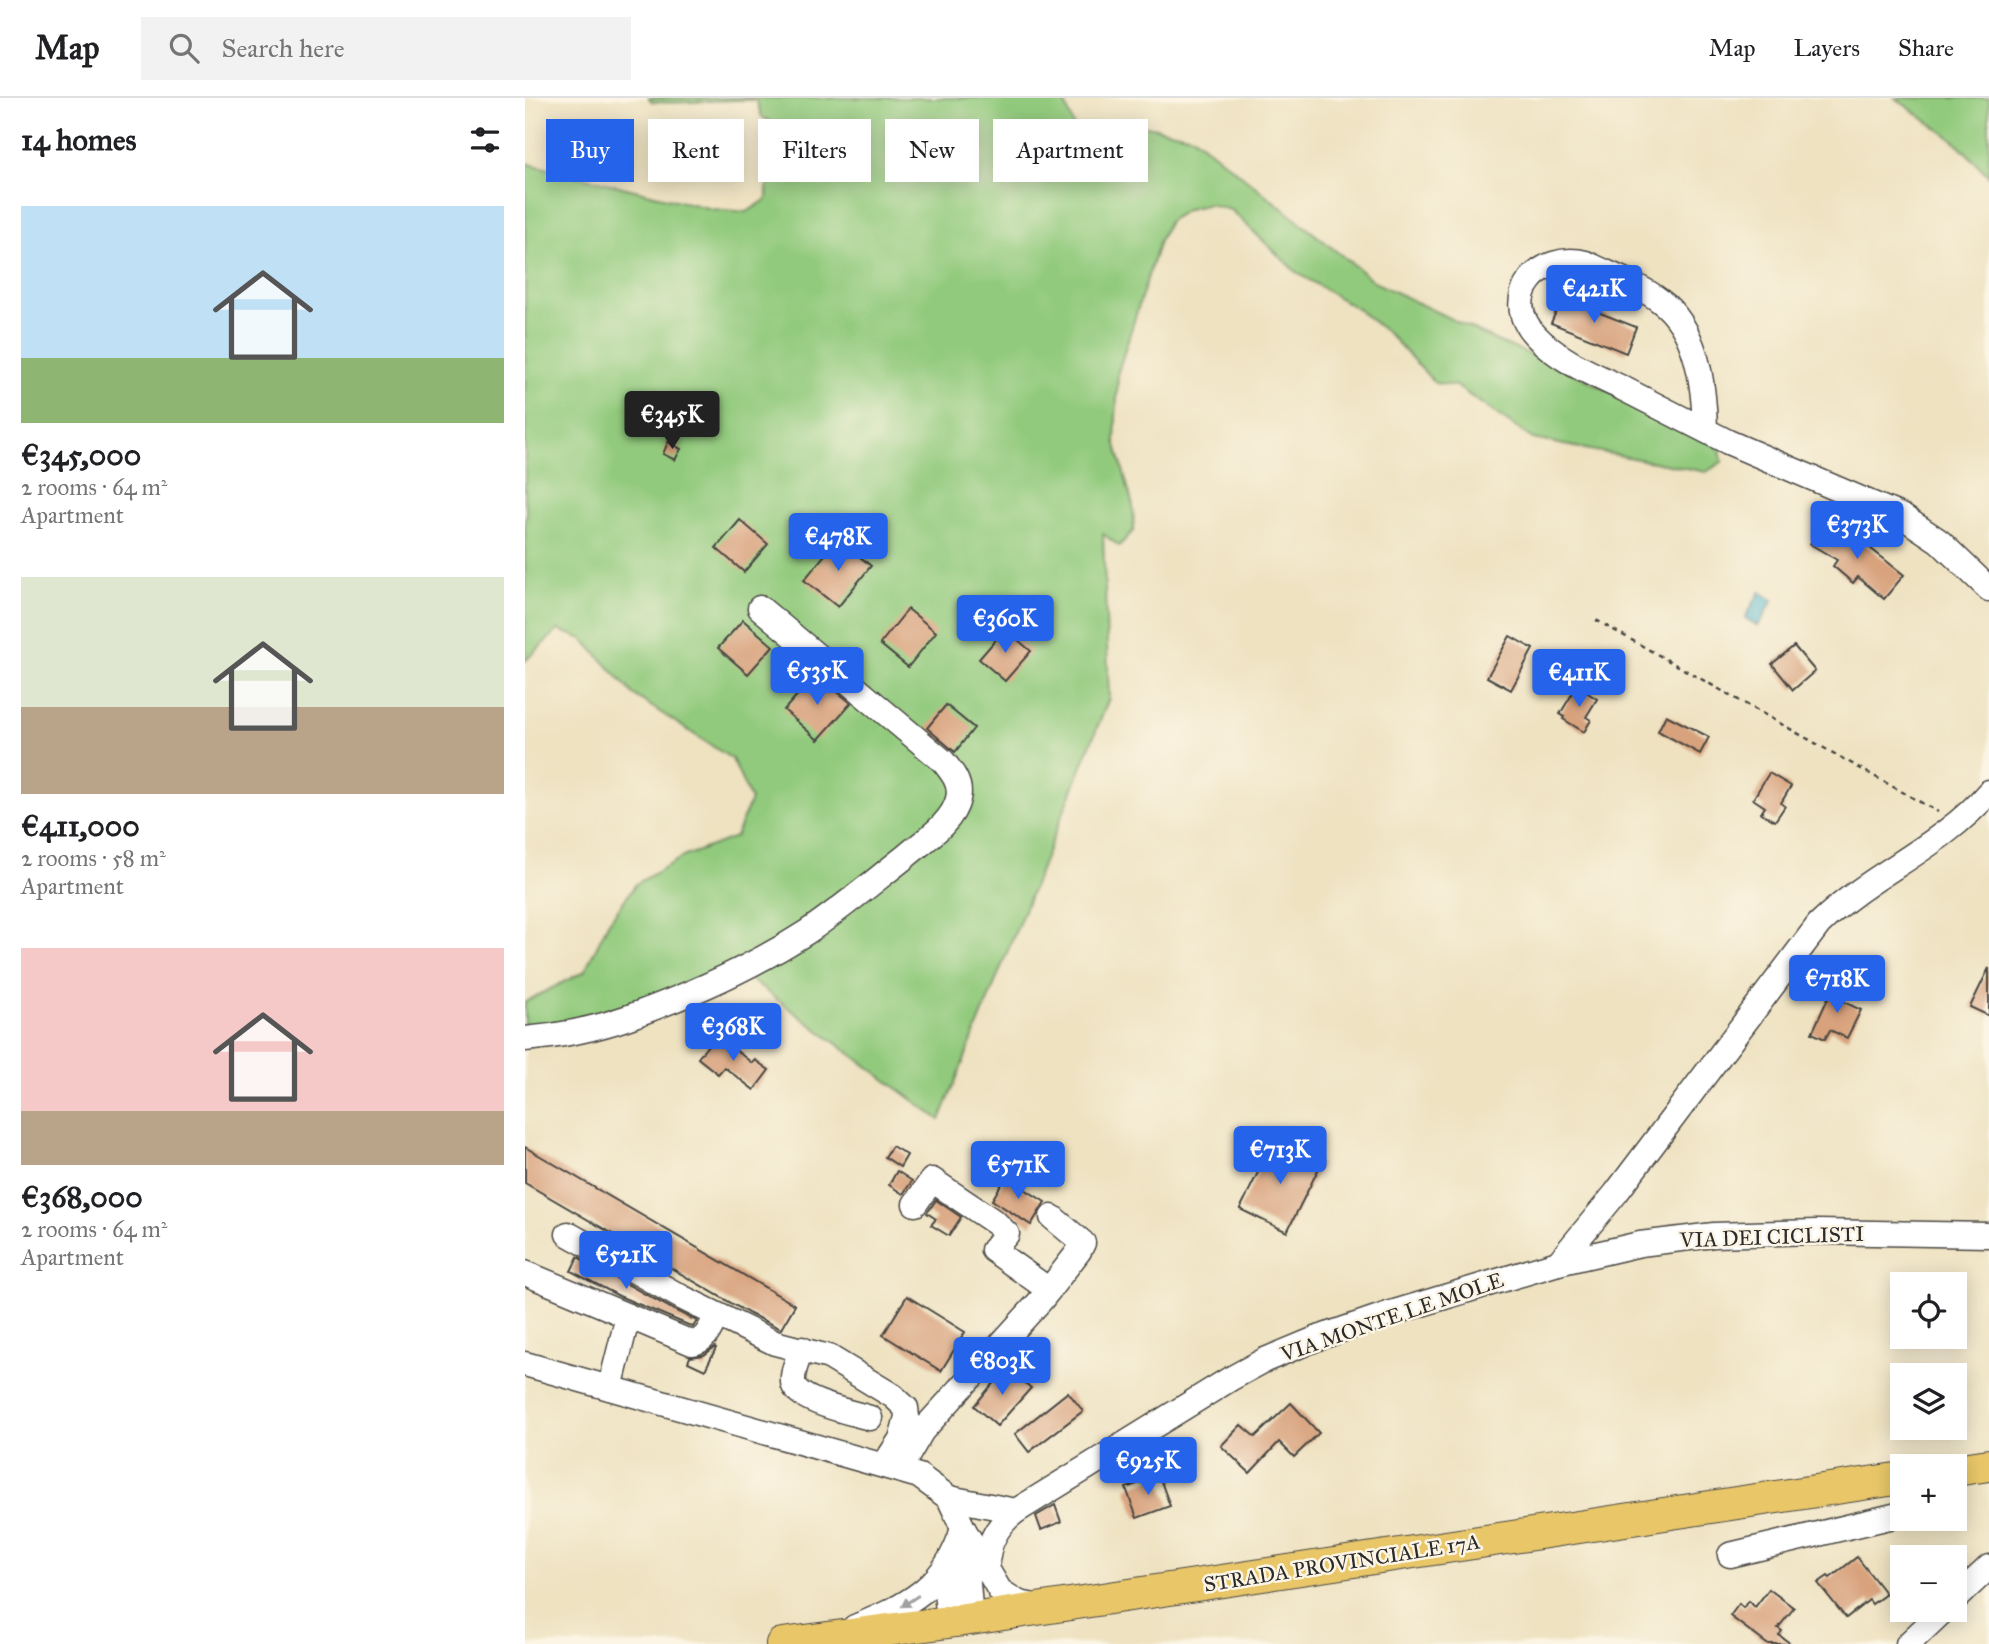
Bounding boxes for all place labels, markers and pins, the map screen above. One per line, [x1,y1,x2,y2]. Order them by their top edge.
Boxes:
pin: €421K [1545,266,1643,325]
pin: €345K [623,392,721,451]
pin: €373K [1808,502,1906,561]
pin: €478K [789,514,887,573]
pin: €360K [956,596,1054,655]
pin: €535K [768,648,866,707]
pin: €411K [1530,650,1628,709]
pin: €718K [1788,956,1886,1015]
pin: €368K [684,1004,782,1063]
pin: €713K [1231,1126,1329,1186]
pin: €571K [969,1142,1067,1201]
pin: €521K [577,1232,675,1291]
pin: €803K [953,1338,1051,1397]
pin: €925K [1099,1438,1197,1497]

